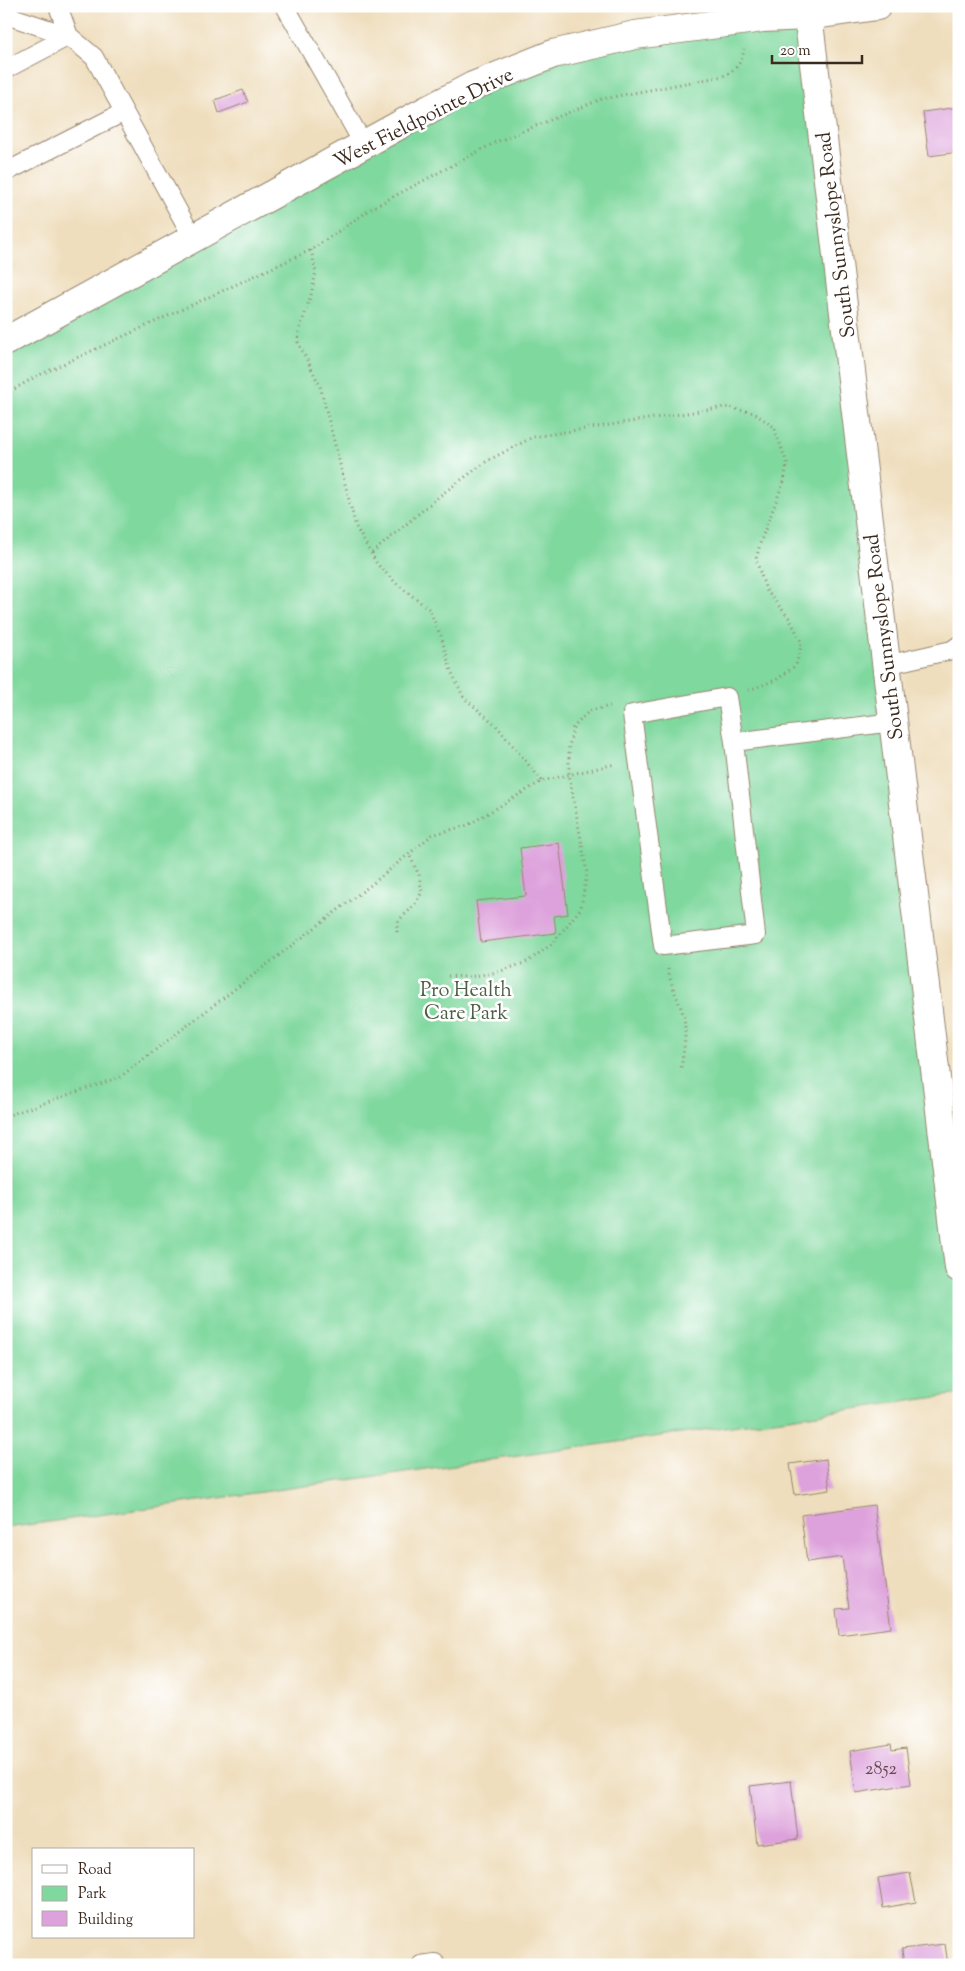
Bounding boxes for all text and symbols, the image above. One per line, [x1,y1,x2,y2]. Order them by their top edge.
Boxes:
scale bar [772,32,862,64]
text: 20 m [780,41,811,62]
street label: West Fieldpointe Drive [329,61,519,177]
street label: South Sunnyslope Road [810,130,865,339]
street label: South Sunnyslope Road [858,532,913,741]
park label: Pro Health Care Park [420,977,512,1029]
house number: 2852 [865,1757,898,1783]
legend [32,1848,195,1938]
text: Road [78,1860,112,1881]
text: Park [78,1884,107,1905]
text: Building [78,1910,133,1931]

